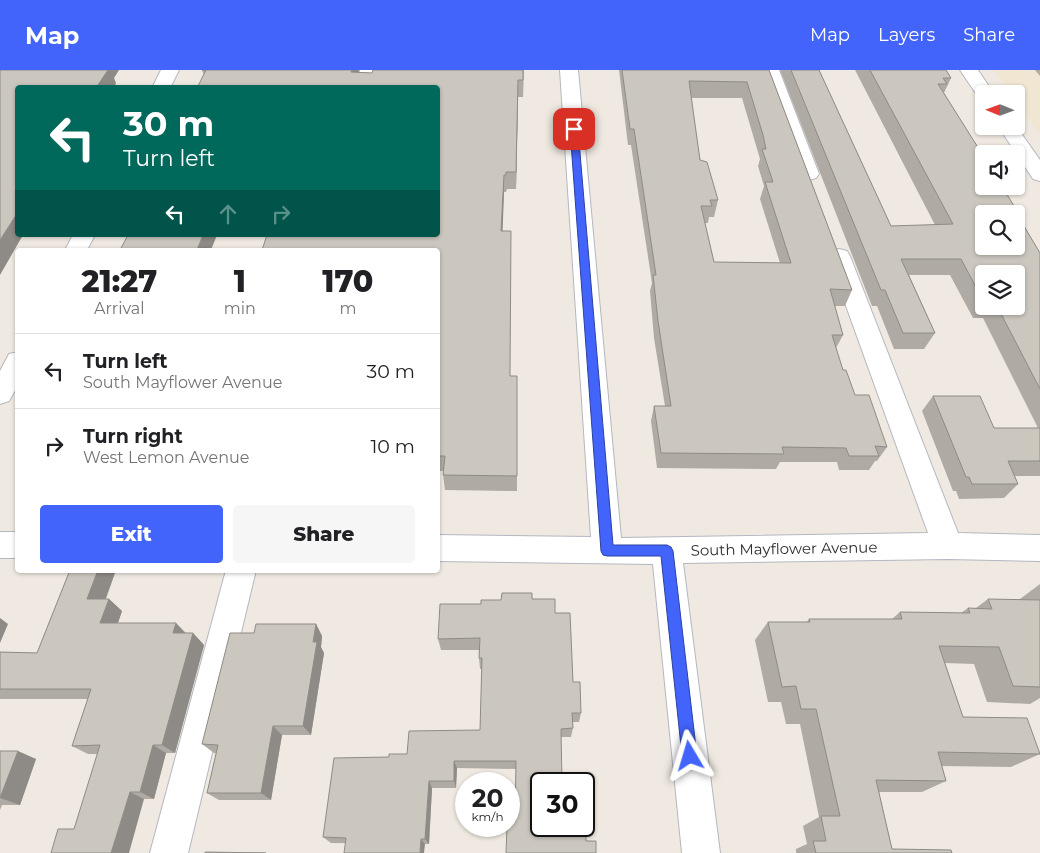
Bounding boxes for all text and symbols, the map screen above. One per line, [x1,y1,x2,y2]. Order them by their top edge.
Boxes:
text: Map [25,21,79,50]
text: Map [810,24,850,46]
text: Layers [878,24,935,46]
text: Share [963,24,1015,46]
north arrow [975,85,1025,135]
map controls [975,85,1025,315]
text: 30 m [123,102,214,145]
icon: left [40,105,105,170]
pin [553,108,595,150]
icon: arrive [560,115,588,143]
text: Turn left [123,145,215,172]
button: sound [975,145,1025,195]
icon: left [161,200,189,228]
icon: ahead [214,200,242,228]
icon: right [267,200,295,228]
button: search [975,205,1025,255]
text: 21:27 [82,263,157,300]
text: 1 [234,263,246,300]
text: 170 [322,263,373,300]
button: layers [975,265,1025,315]
text: Arrival [94,299,145,318]
text: min [224,299,256,318]
text: m [339,299,356,318]
text: Turn left [83,350,168,373]
icon: left [40,357,68,385]
text: 30 m [367,360,415,383]
text: South Mayflower Avenue [83,373,282,392]
text: Turn right [83,425,183,448]
icon: right [40,432,68,460]
text: 10 m [370,435,415,458]
text: West Lemon Avenue [83,448,249,467]
button: Exit [40,505,223,563]
button: Share [233,505,415,563]
street label: South Mayflower Avenue [690,537,878,560]
position arrow [663,729,715,781]
speed limit sign: 30 [530,772,595,837]
text: 20 [472,783,503,813]
text: km/h [471,809,504,824]

